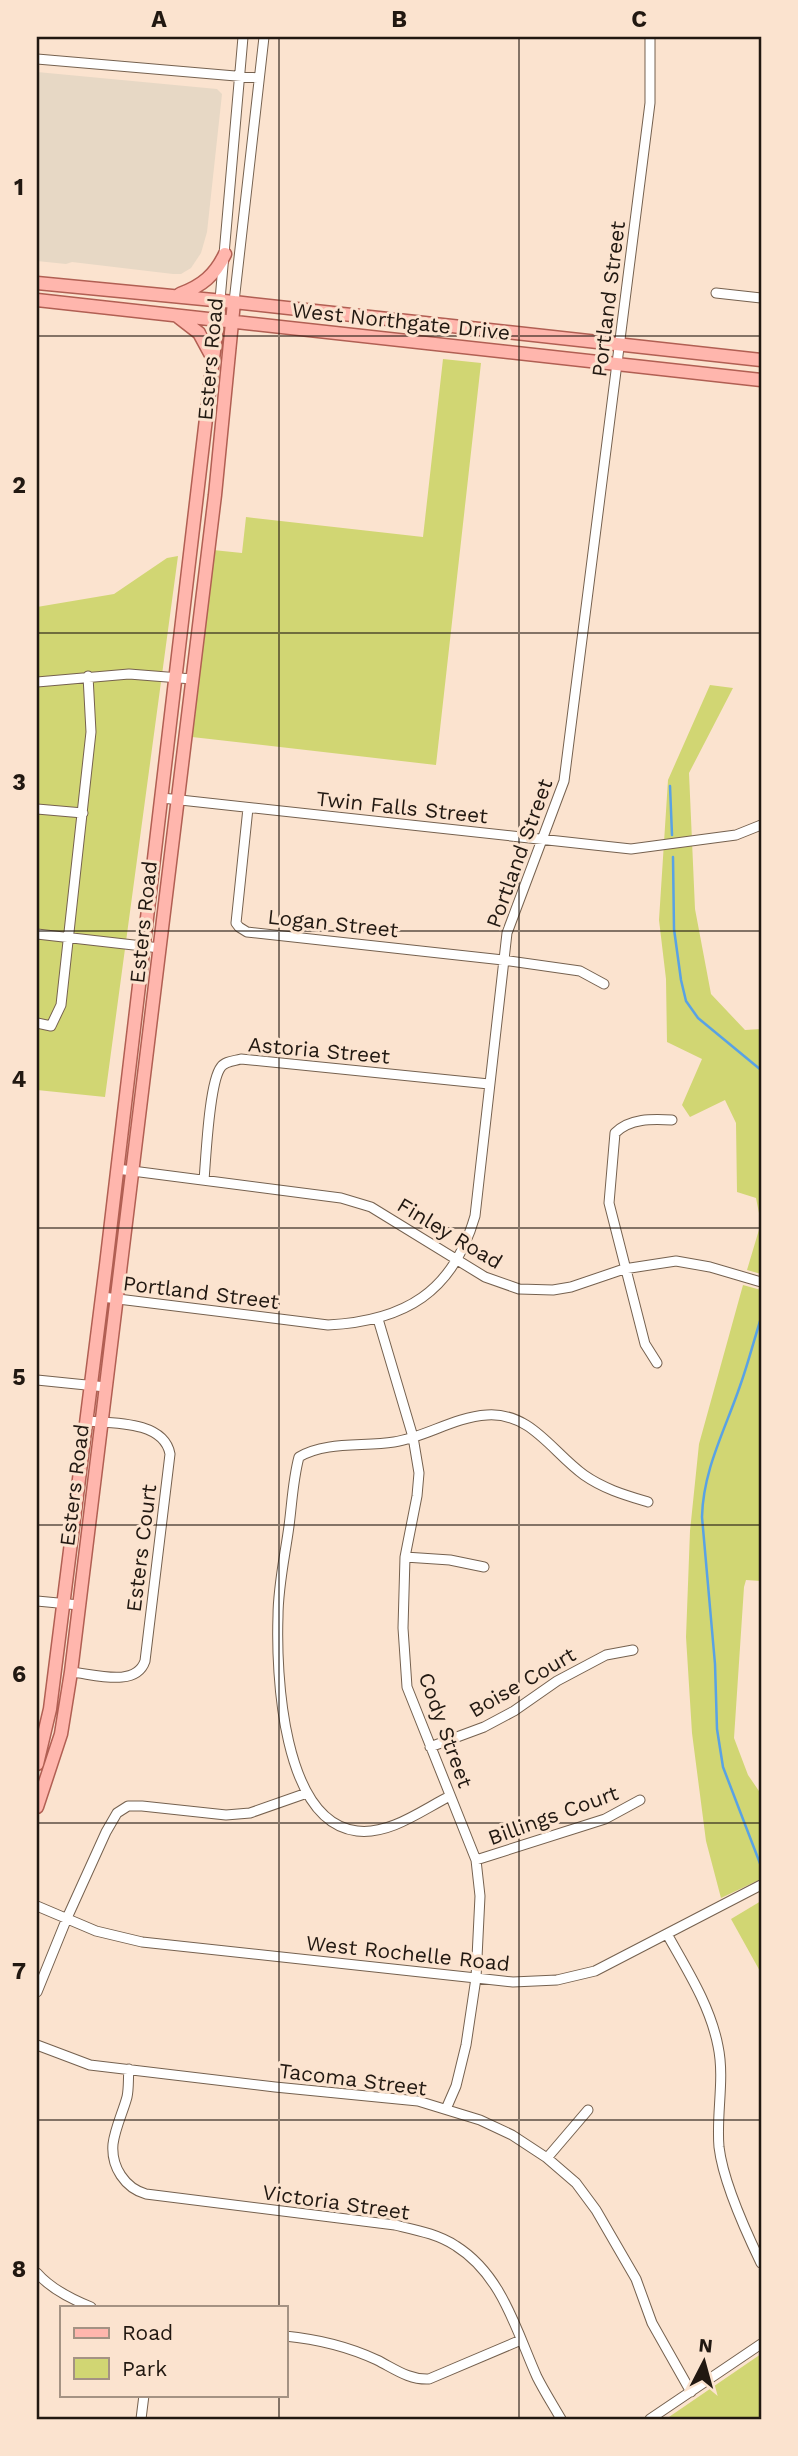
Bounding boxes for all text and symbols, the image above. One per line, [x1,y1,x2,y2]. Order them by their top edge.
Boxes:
text: A [151,6,167,33]
text: B [391,6,407,33]
text: C [631,6,647,33]
text: 1 [14,174,24,201]
street label: Portland Street [586,219,630,378]
street label: Esters Road [192,297,228,421]
street label: West Northgate Drive [291,297,511,345]
text: 2 [12,472,26,499]
text: 3 [12,769,26,796]
street label: Portland Street [480,775,558,931]
street label: Twin Falls Street [315,786,489,828]
street label: Esters Road [124,860,162,984]
street label: Logan Street [266,904,400,942]
street label: Astoria Street [247,1031,391,1069]
text: 4 [12,1066,27,1093]
street label: Finley Road [393,1192,507,1274]
street label: Portland Street [122,1270,281,1314]
text: 5 [12,1364,26,1391]
street label: Esters Road [54,1422,94,1548]
street label: Esters Court [121,1483,161,1613]
street label: Boise Court [464,1641,580,1723]
text: 6 [12,1661,26,1688]
street label: Cody Street [414,1669,478,1791]
street label: Billings Court [484,1780,622,1850]
street label: West Rochelle Road [305,1930,511,1976]
text: 7 [12,1958,26,1985]
street label: Tacoma Street [278,2058,428,2100]
street label: Victoria Street [261,2179,411,2225]
text: 8 [12,2256,26,2283]
legend [60,2306,287,2396]
text: Road [122,2320,173,2345]
north arrow [668,2326,738,2396]
text: N [698,2333,714,2358]
text: Park [122,2356,167,2381]

